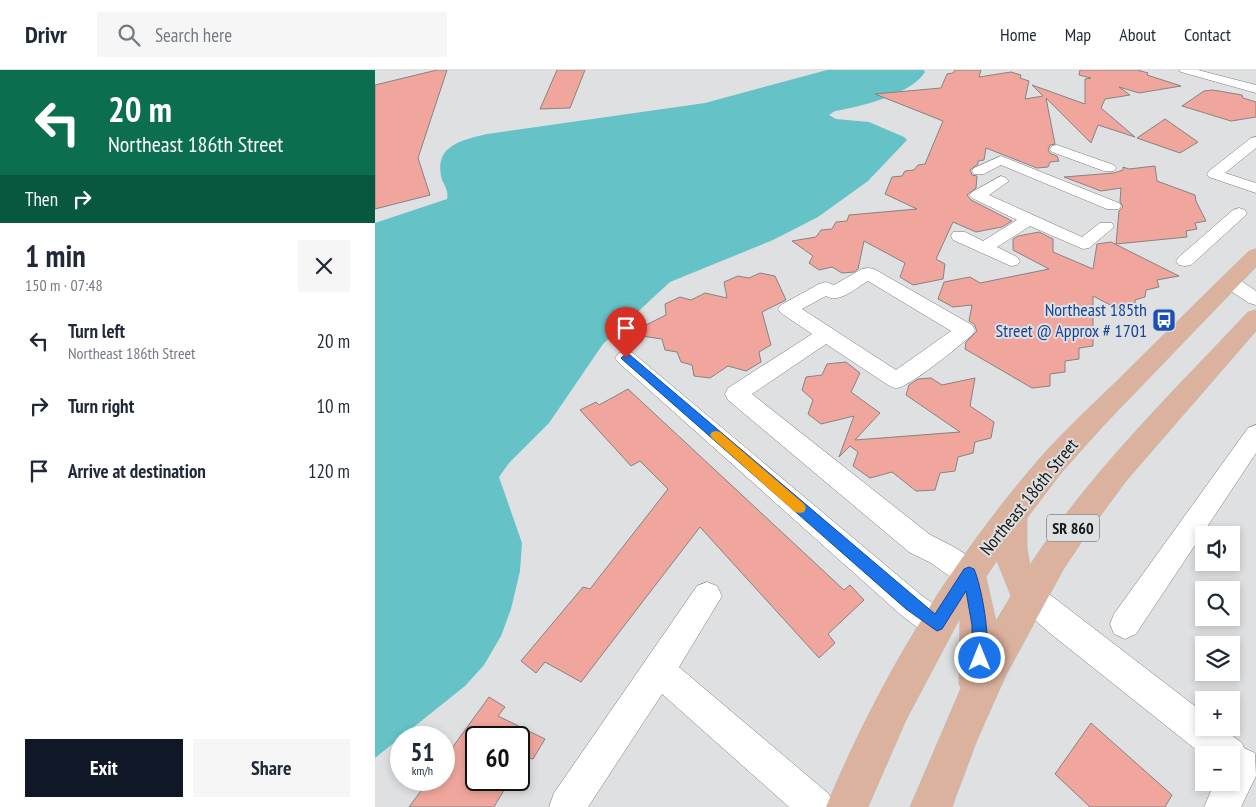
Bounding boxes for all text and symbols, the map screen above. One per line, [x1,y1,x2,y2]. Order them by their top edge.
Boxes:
search box [97,12,447,57]
text: Drivr [25,19,67,50]
icon: search [115,21,143,49]
text: Search here [155,23,232,47]
text: Home [1000,23,1037,46]
text: Map [1065,23,1091,46]
text: About [1119,23,1156,46]
text: Contact [1184,23,1231,46]
text: 20 m [108,86,172,132]
icon: left [25,90,90,155]
text: Northeast 186th Street [108,130,283,158]
icon: right [68,185,96,213]
text: Then [25,187,58,211]
text: 1 min [25,236,86,275]
button: close [298,240,350,292]
text: 150 m · 07:48 [25,275,103,295]
place label: Northeast 185th Street @ Approx # 1701 [996,298,1147,342]
pin [605,307,647,358]
bus stop icon: Northeast 185th Street @ Approx # 1701 [1151,307,1177,333]
icon: arrive [612,314,640,342]
text: Turn left [68,319,125,343]
icon: left [25,327,53,355]
text: 20 m [317,329,350,353]
text: Northeast 186th Street [68,343,196,363]
icon: right [25,392,53,420]
text: Turn right [68,394,134,418]
text: 10 m [317,394,350,418]
street label: Northeast 186th Street [975,434,1083,560]
icon: arrive [25,457,53,485]
text: Arrive at destination [68,459,206,483]
text: 120 m [308,459,350,483]
road number: SR 860 [1047,514,1099,542]
map controls [1195,526,1240,791]
button: sound [1195,526,1240,571]
button: search [1195,581,1240,626]
position arrow [953,631,1005,683]
button: layers [1195,636,1240,681]
button: + [1195,691,1240,736]
speed limit sign: 60 [465,726,530,791]
text: 51 [411,736,434,768]
button: Exit [25,739,183,797]
button: Share [193,739,350,797]
button: − [1195,746,1240,791]
text: km/h [412,763,433,778]

